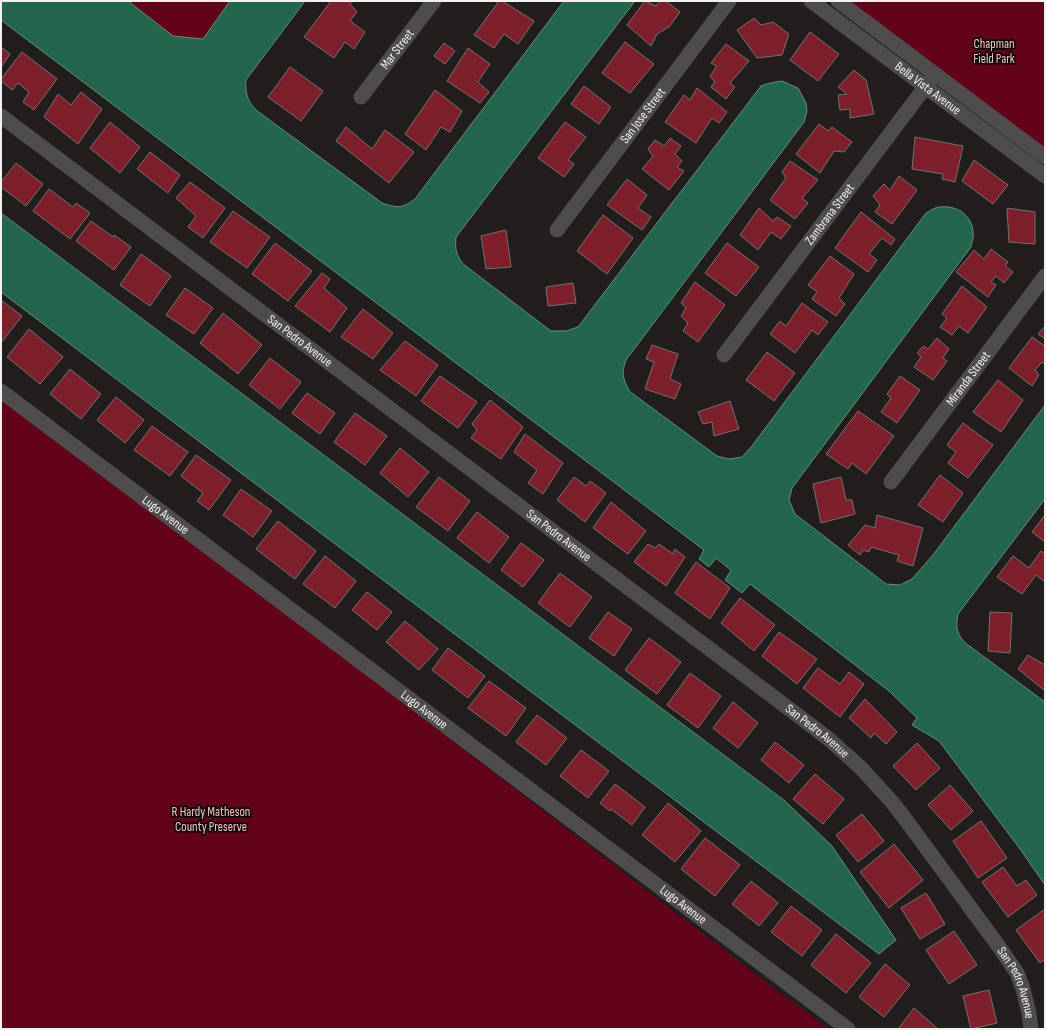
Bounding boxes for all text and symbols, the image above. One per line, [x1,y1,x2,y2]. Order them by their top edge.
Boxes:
street label: Mar Street [377,26,418,72]
park label: Chapman Field Park [973,36,1015,67]
street label: Bella Vista Avenue [892,58,964,118]
street label: San Jose Street [617,85,669,147]
street label: Zambrana Street [801,180,858,248]
street label: San Pedro Avenue [264,311,336,370]
street label: Miranda Street [943,348,994,409]
street label: Lugo Avenue [139,492,192,538]
street label: San Pedro Avenue [523,506,594,565]
street label: Lugo Avenue [398,687,451,733]
street label: San Pedro Avenue [782,701,852,761]
park label: R Hardy Matheson County Preserve [172,804,250,835]
street label: Lugo Avenue [656,882,710,928]
street label: San Pedro Avenue [993,944,1038,1020]

